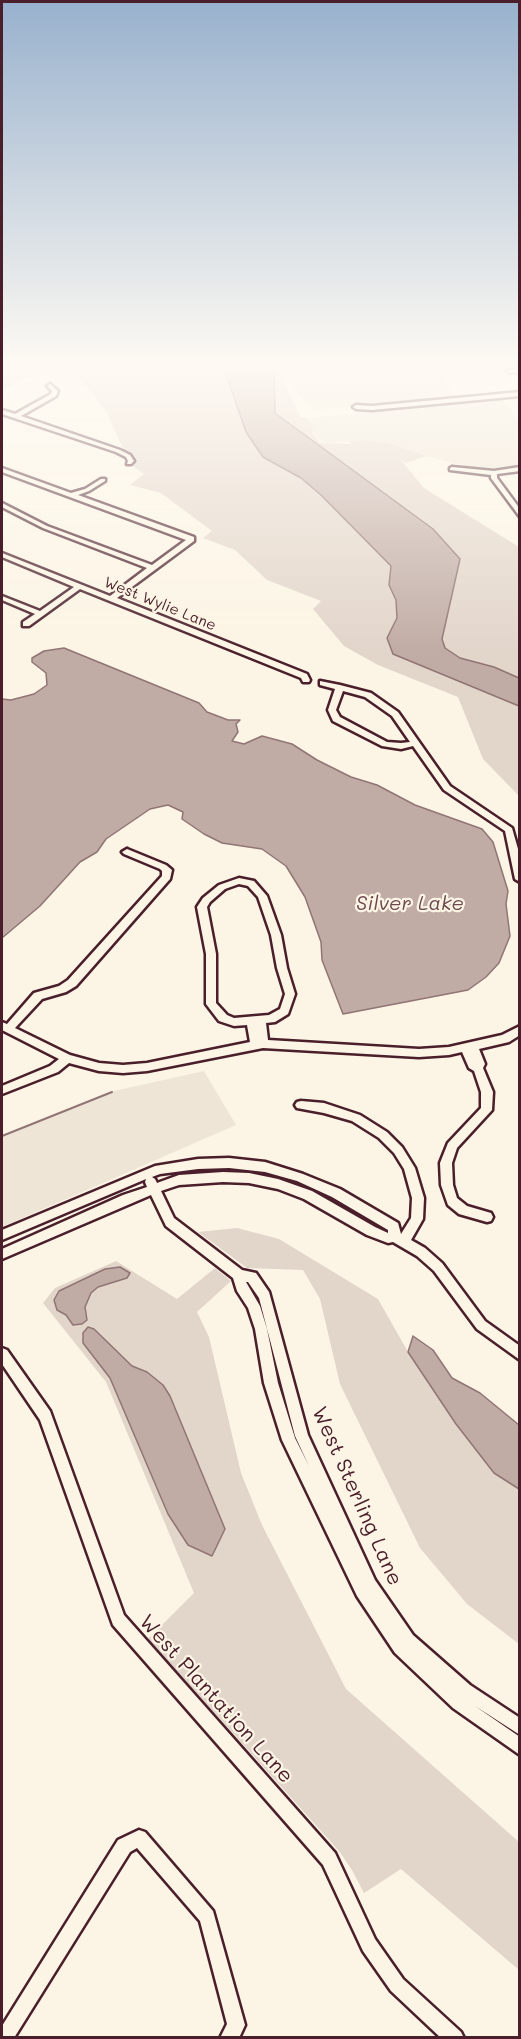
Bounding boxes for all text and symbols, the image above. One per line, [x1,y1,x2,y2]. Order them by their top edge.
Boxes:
street label: West Wylie Lane [101,573,219,635]
water label: Silver Lake [356,892,464,916]
street label: West Sterling Lane [306,1403,408,1589]
street label: West Plantation Lane [134,1610,298,1788]

